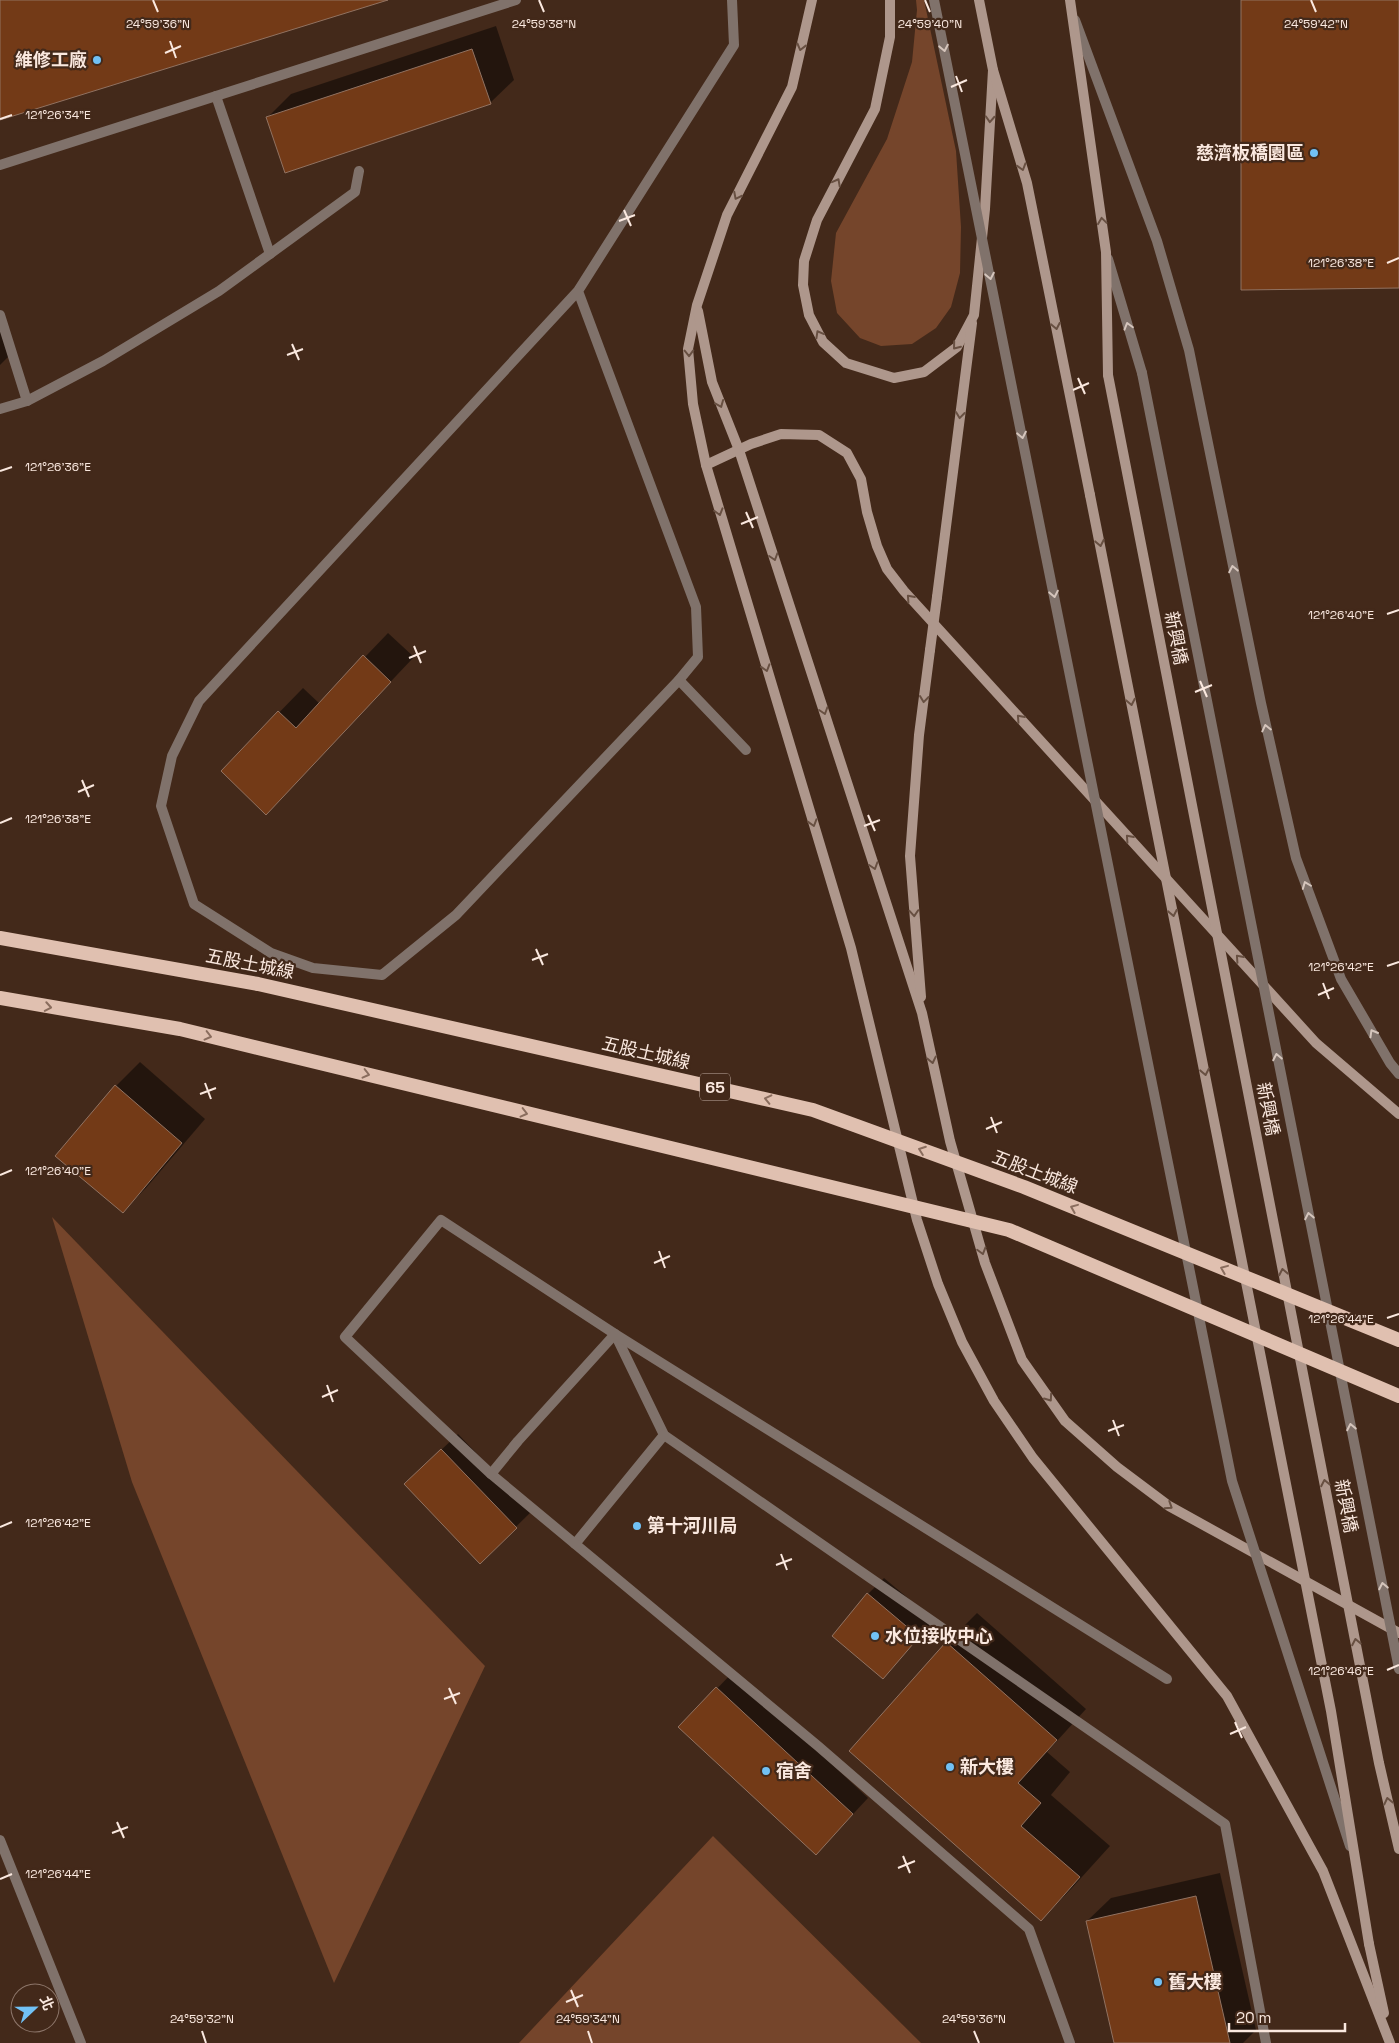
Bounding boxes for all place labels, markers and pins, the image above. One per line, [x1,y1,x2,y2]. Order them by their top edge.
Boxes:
place label: 維修工廠 [15,48,87,71]
marker: 維修工廠 [91,54,103,66]
place label: 慈濟板橋園區 [1196,141,1304,164]
marker: 慈濟板橋園區 [1308,147,1320,159]
place label: 第十河川局 [647,1514,737,1537]
marker: 第十河川局 [631,1520,643,1532]
place label: 水位接收中心 [885,1624,993,1647]
marker: 水位接收中心 [869,1630,881,1642]
place label: 新大樓 [960,1755,1014,1778]
place label: 宿舍 [776,1759,812,1782]
marker: 新大樓 [944,1761,956,1773]
marker: 宿舍 [760,1765,772,1777]
place label: 舊大樓 [1168,1970,1222,1993]
marker: 舊大樓 [1152,1976,1164,1988]

